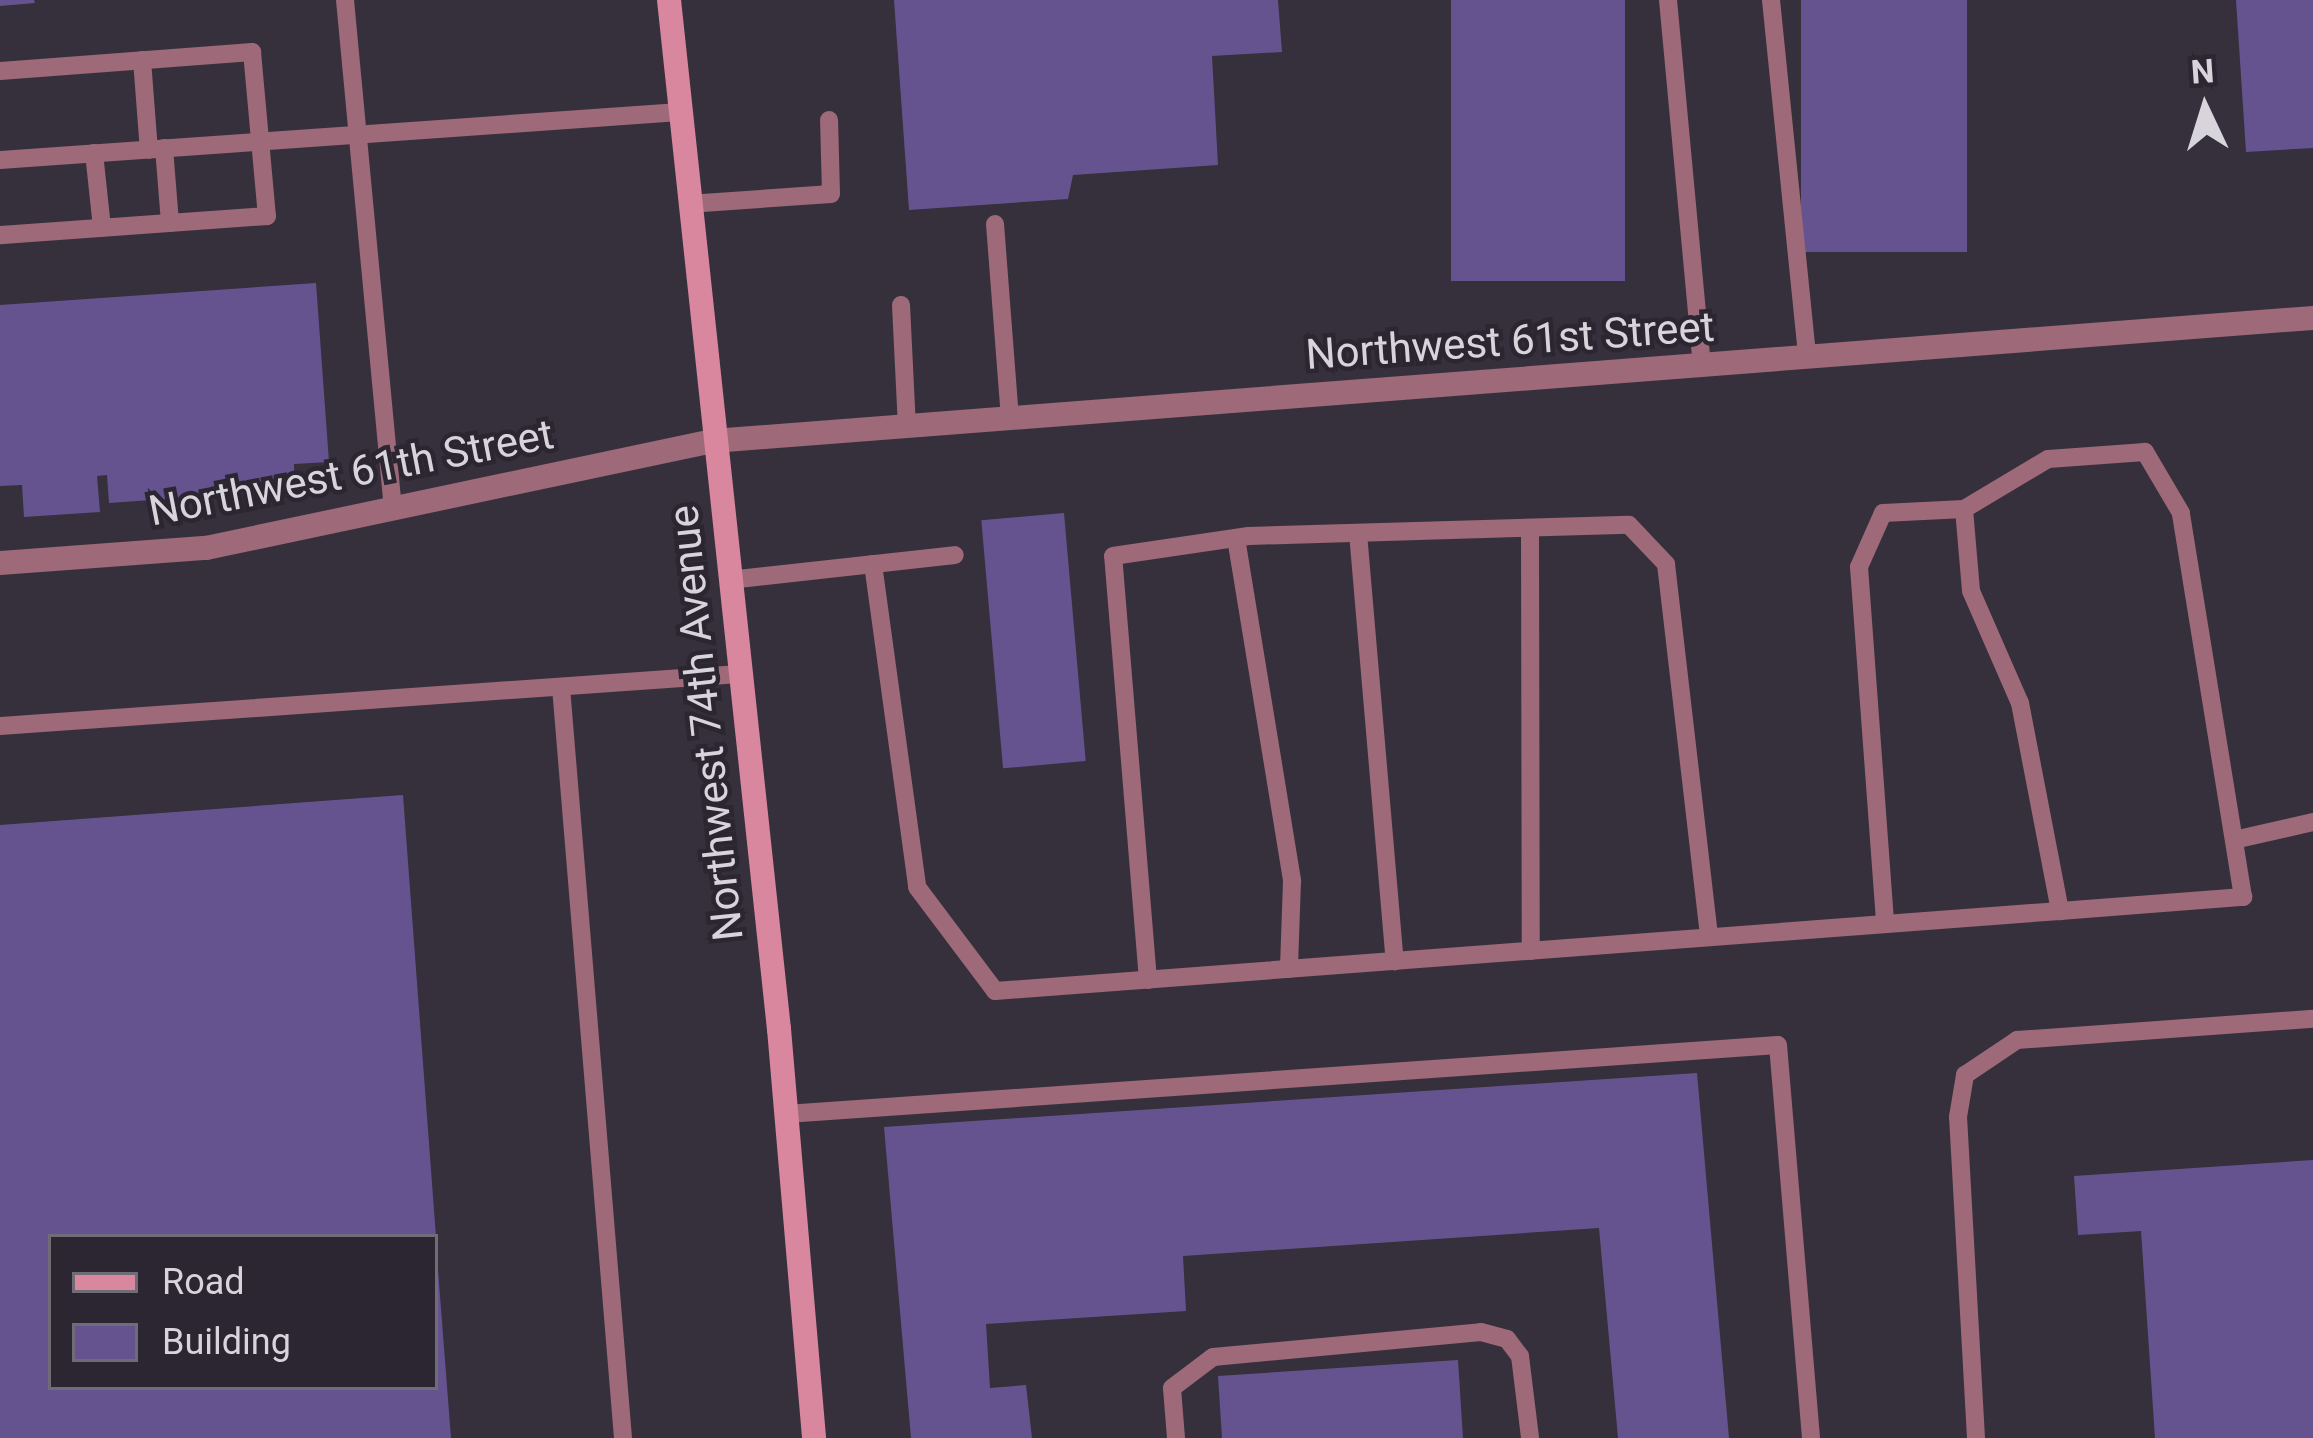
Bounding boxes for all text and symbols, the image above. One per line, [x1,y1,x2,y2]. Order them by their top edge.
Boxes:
north arrow [2145,48,2265,168]
text: N [2189,51,2215,92]
street label: Northwest 61st Street [1304,302,1716,380]
street label: Northwest 61th Street [144,409,558,537]
street label: Northwest 74th Avenue [658,503,754,943]
legend [48,1234,438,1390]
text: Road [162,1261,245,1303]
text: Building [162,1321,291,1363]

